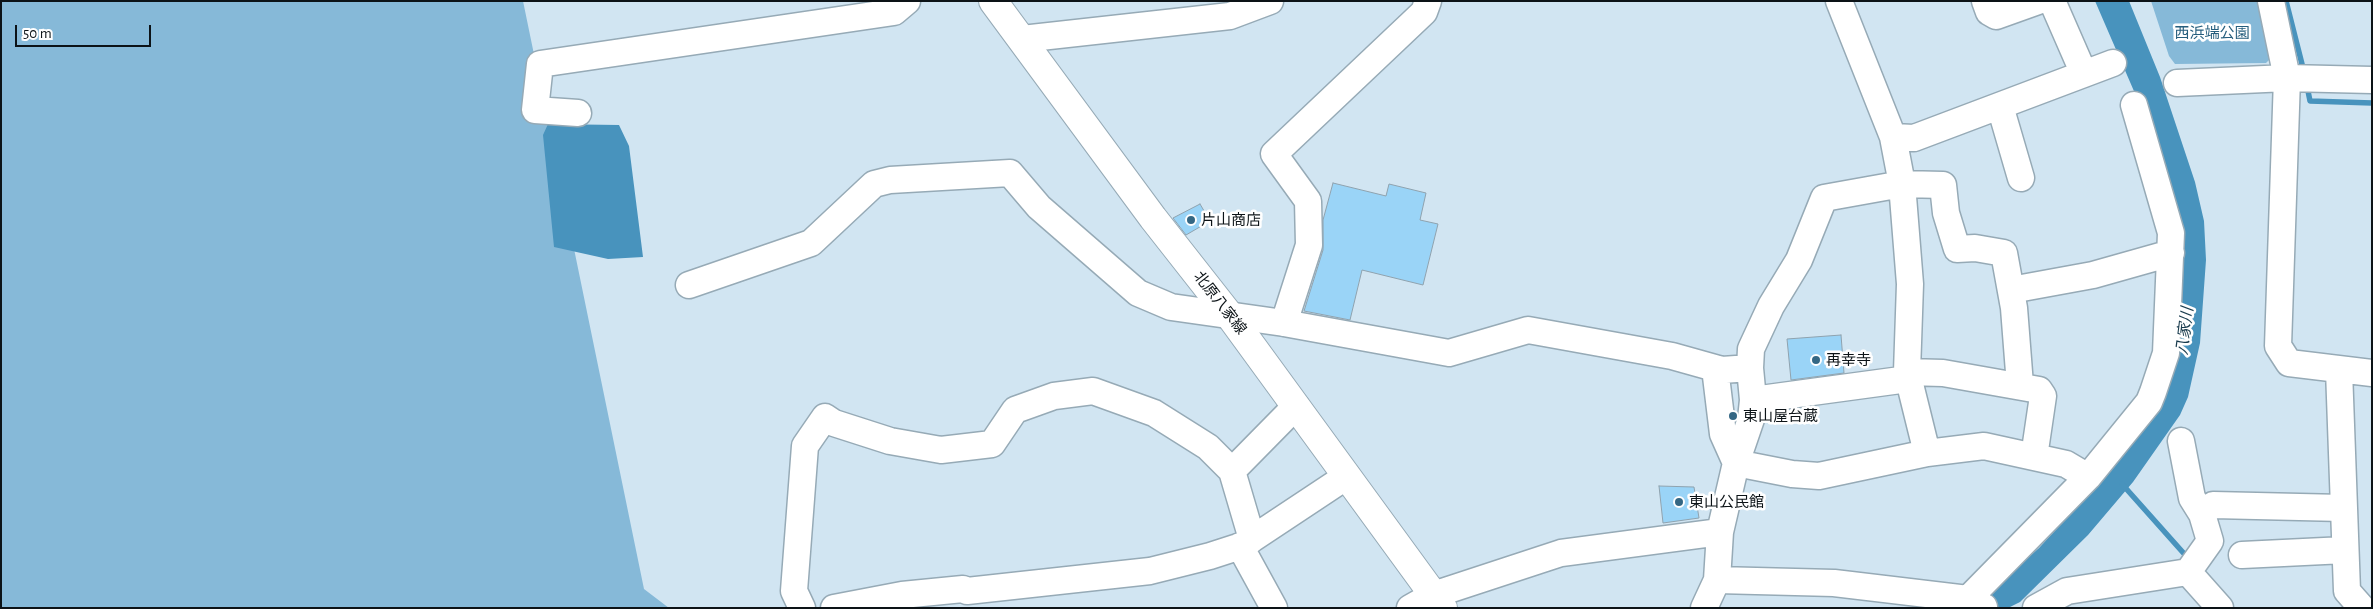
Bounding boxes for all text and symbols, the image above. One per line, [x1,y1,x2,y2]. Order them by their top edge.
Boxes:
scale bar [18,15,154,47]
park label: 西浜端公園 [2175,24,2249,42]
text: 50 m [23,26,52,41]
place label: 片山商店 [1201,211,1261,229]
marker: 片山商店 [1185,214,1197,226]
street label: 北原八家線 [1190,268,1250,338]
water label: 八家川 [2173,306,2197,356]
place label: 再幸寺 [1826,351,1871,369]
marker: 再幸寺 [1810,354,1822,366]
place label: 東山屋台蔵 [1743,407,1818,425]
marker: 東山屋台蔵 [1727,410,1739,422]
place label: 東山公民館 [1689,493,1764,511]
marker: 東山公民館 [1673,496,1685,508]

